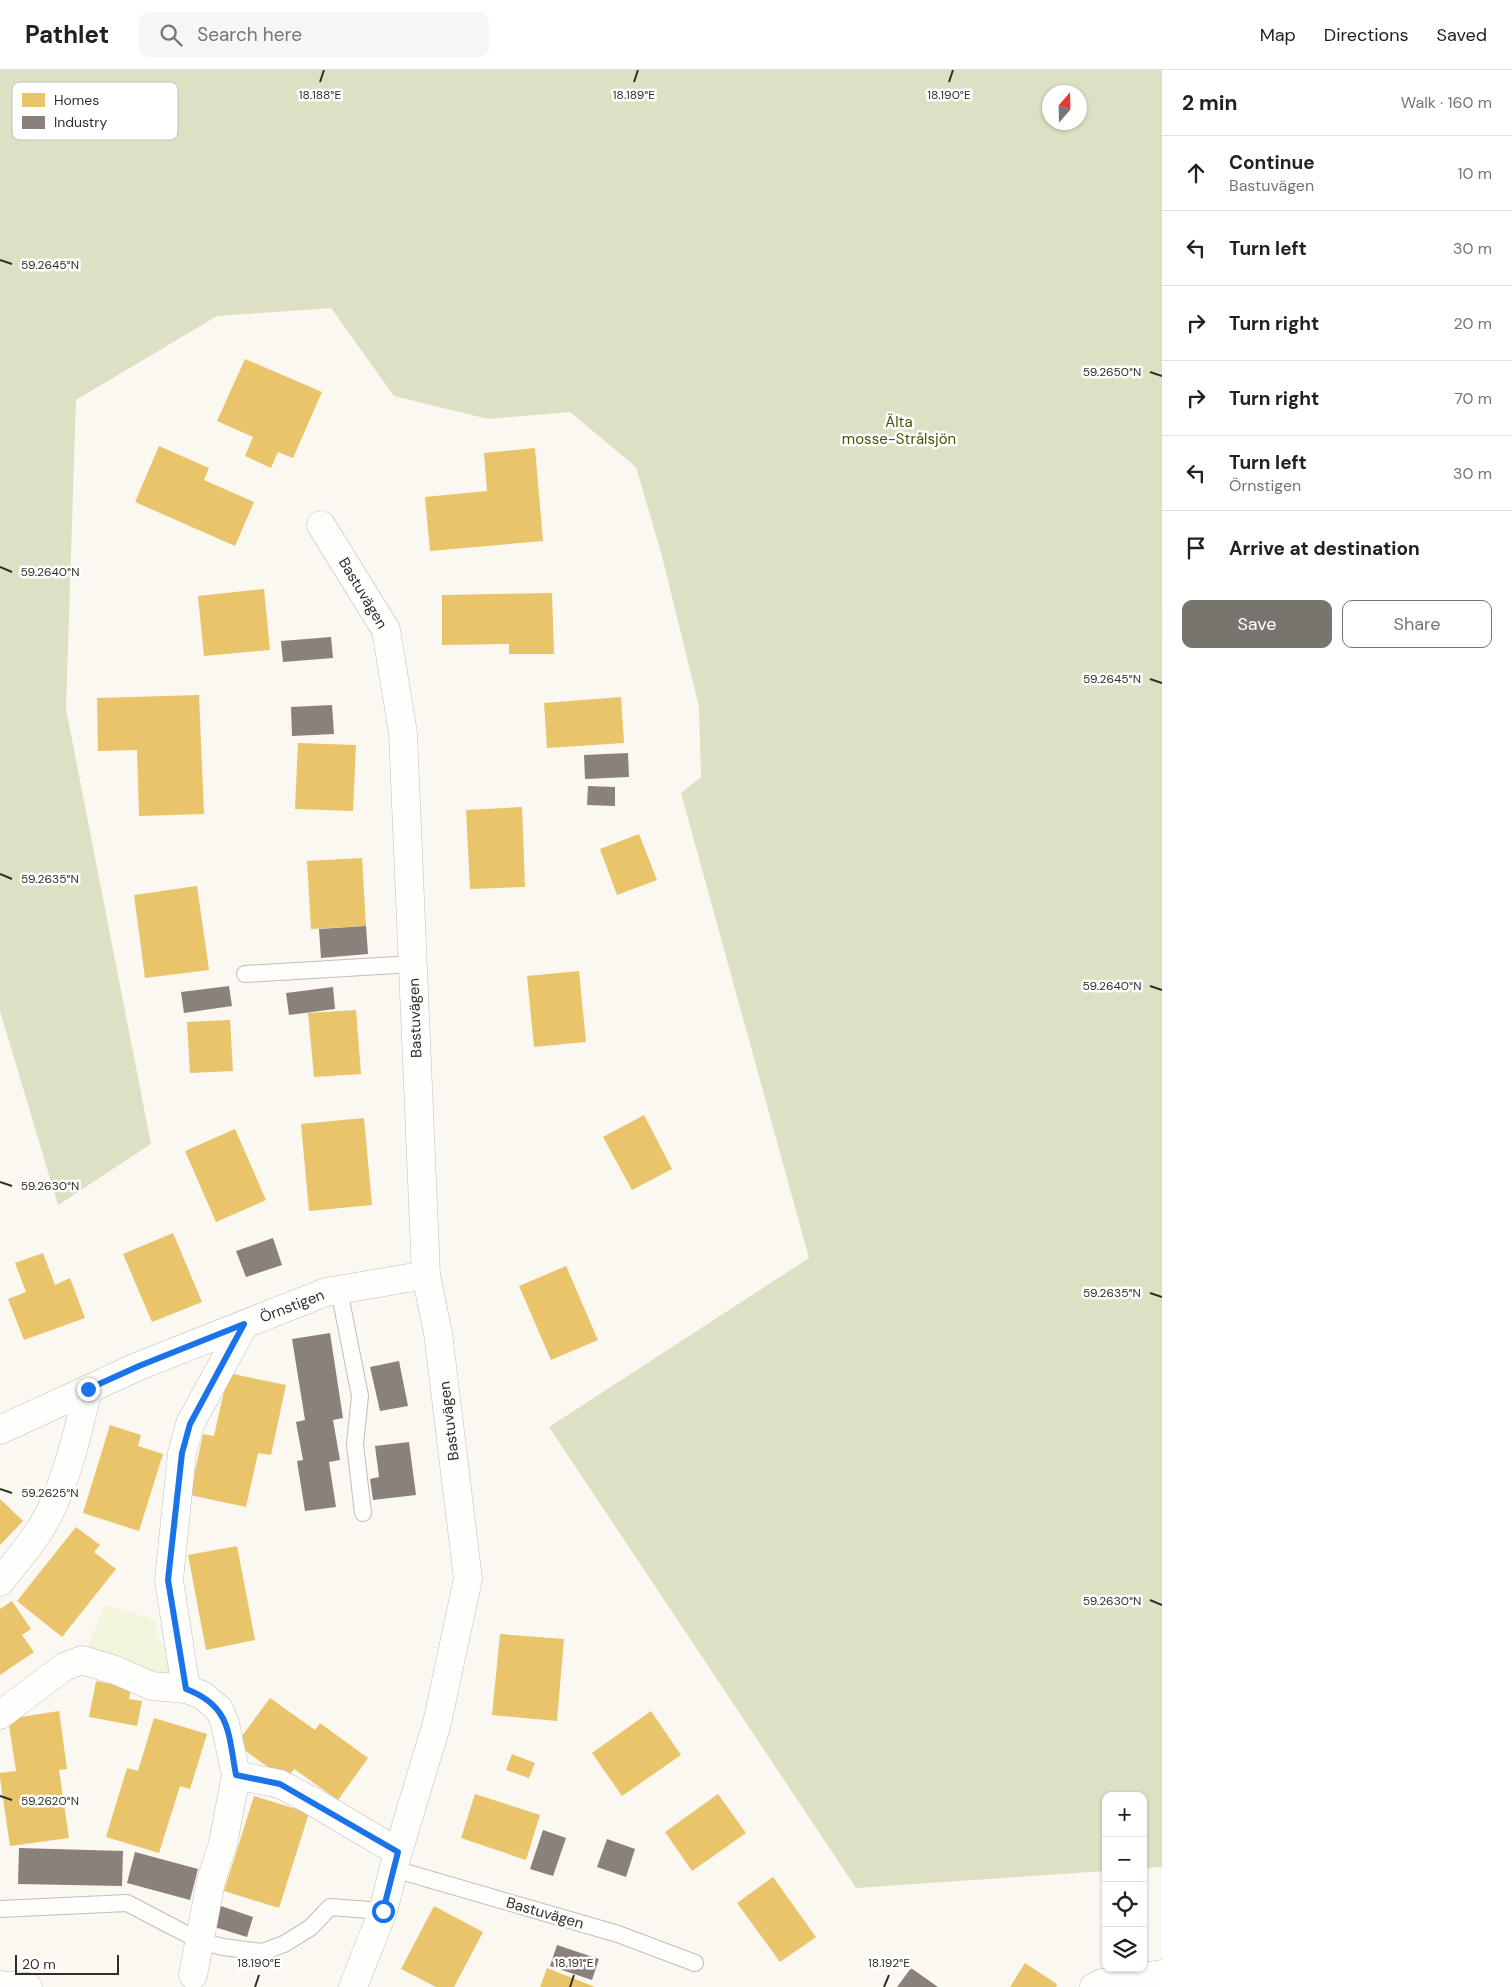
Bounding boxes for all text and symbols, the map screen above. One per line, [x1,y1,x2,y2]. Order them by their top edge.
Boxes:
search box [139,12,489,57]
text: Pathlet [25,19,109,50]
icon: search [157,21,185,49]
text: Search here [197,22,302,47]
text: Map [1260,23,1296,47]
text: Directions [1324,23,1409,47]
text: Saved [1437,23,1487,47]
legend [12,82,178,140]
north arrow [1042,85,1087,130]
text: 18.188°E [299,87,341,103]
text: 18.189°E [613,87,655,103]
text: 18.190°E [927,87,971,103]
text: 2 min [1182,89,1238,117]
text: Homes [54,91,99,109]
text: Walk · 160 m [1401,92,1492,113]
text: Industry [54,113,107,131]
text: Continue [1229,150,1315,175]
icon: ahead [1182,159,1210,187]
text: 10 m [1458,163,1492,184]
text: Bastuvägen [1229,175,1314,196]
icon: left [1182,234,1210,262]
text: Turn left [1229,236,1307,261]
text: 30 m [1453,238,1492,259]
text: 59.2645°N [21,257,79,273]
icon: right [1182,309,1210,337]
text: Turn right [1229,311,1319,336]
text: 20 m [1453,313,1492,334]
text: 59.2650°N [1083,364,1141,380]
icon: right [1182,384,1210,412]
text: Turn right [1229,386,1319,411]
text: 70 m [1454,388,1492,409]
park label: Älta mosse-Strålsjön [842,412,956,449]
text: Turn left [1229,450,1307,475]
icon: left [1182,459,1210,487]
text: 30 m [1453,463,1492,484]
text: Örnstigen [1229,475,1301,496]
icon: arrive [1182,534,1210,562]
text: Arrive at destination [1229,536,1420,561]
street label: Bastuvägen [334,554,392,632]
text: 59.2640°N [21,564,79,580]
button: Save [1182,600,1332,648]
button: Share [1342,600,1492,648]
text: 59.2645°N [1083,671,1141,687]
text: 59.2635°N [21,871,79,887]
street label: Bastuvägen [404,978,426,1058]
text: 59.2640°N [1083,978,1141,994]
text: 59.2630°N [21,1178,79,1194]
street label: Örnstigen [257,1285,327,1327]
text: 59.2635°N [1083,1285,1141,1301]
route end [77,1378,100,1401]
street label: Bastuvägen [434,1380,464,1462]
text: 59.2625°N [21,1485,79,1501]
text: 59.2630°N [1083,1593,1141,1609]
map controls [1102,1792,1147,1972]
button: + [1102,1792,1147,1837]
text: 59.2620°N [21,1793,79,1809]
button: − [1102,1837,1147,1882]
button: locate [1102,1882,1147,1927]
street label: Bastuvägen [504,1892,586,1934]
route start [372,1900,395,1923]
button: layers [1102,1927,1147,1972]
scale bar [15,1952,119,1975]
text: 20 m [22,1955,56,1973]
text: 18.190°E [237,1955,281,1971]
text: 18.191°E [555,1955,594,1971]
text: 18.192°E [868,1955,910,1971]

